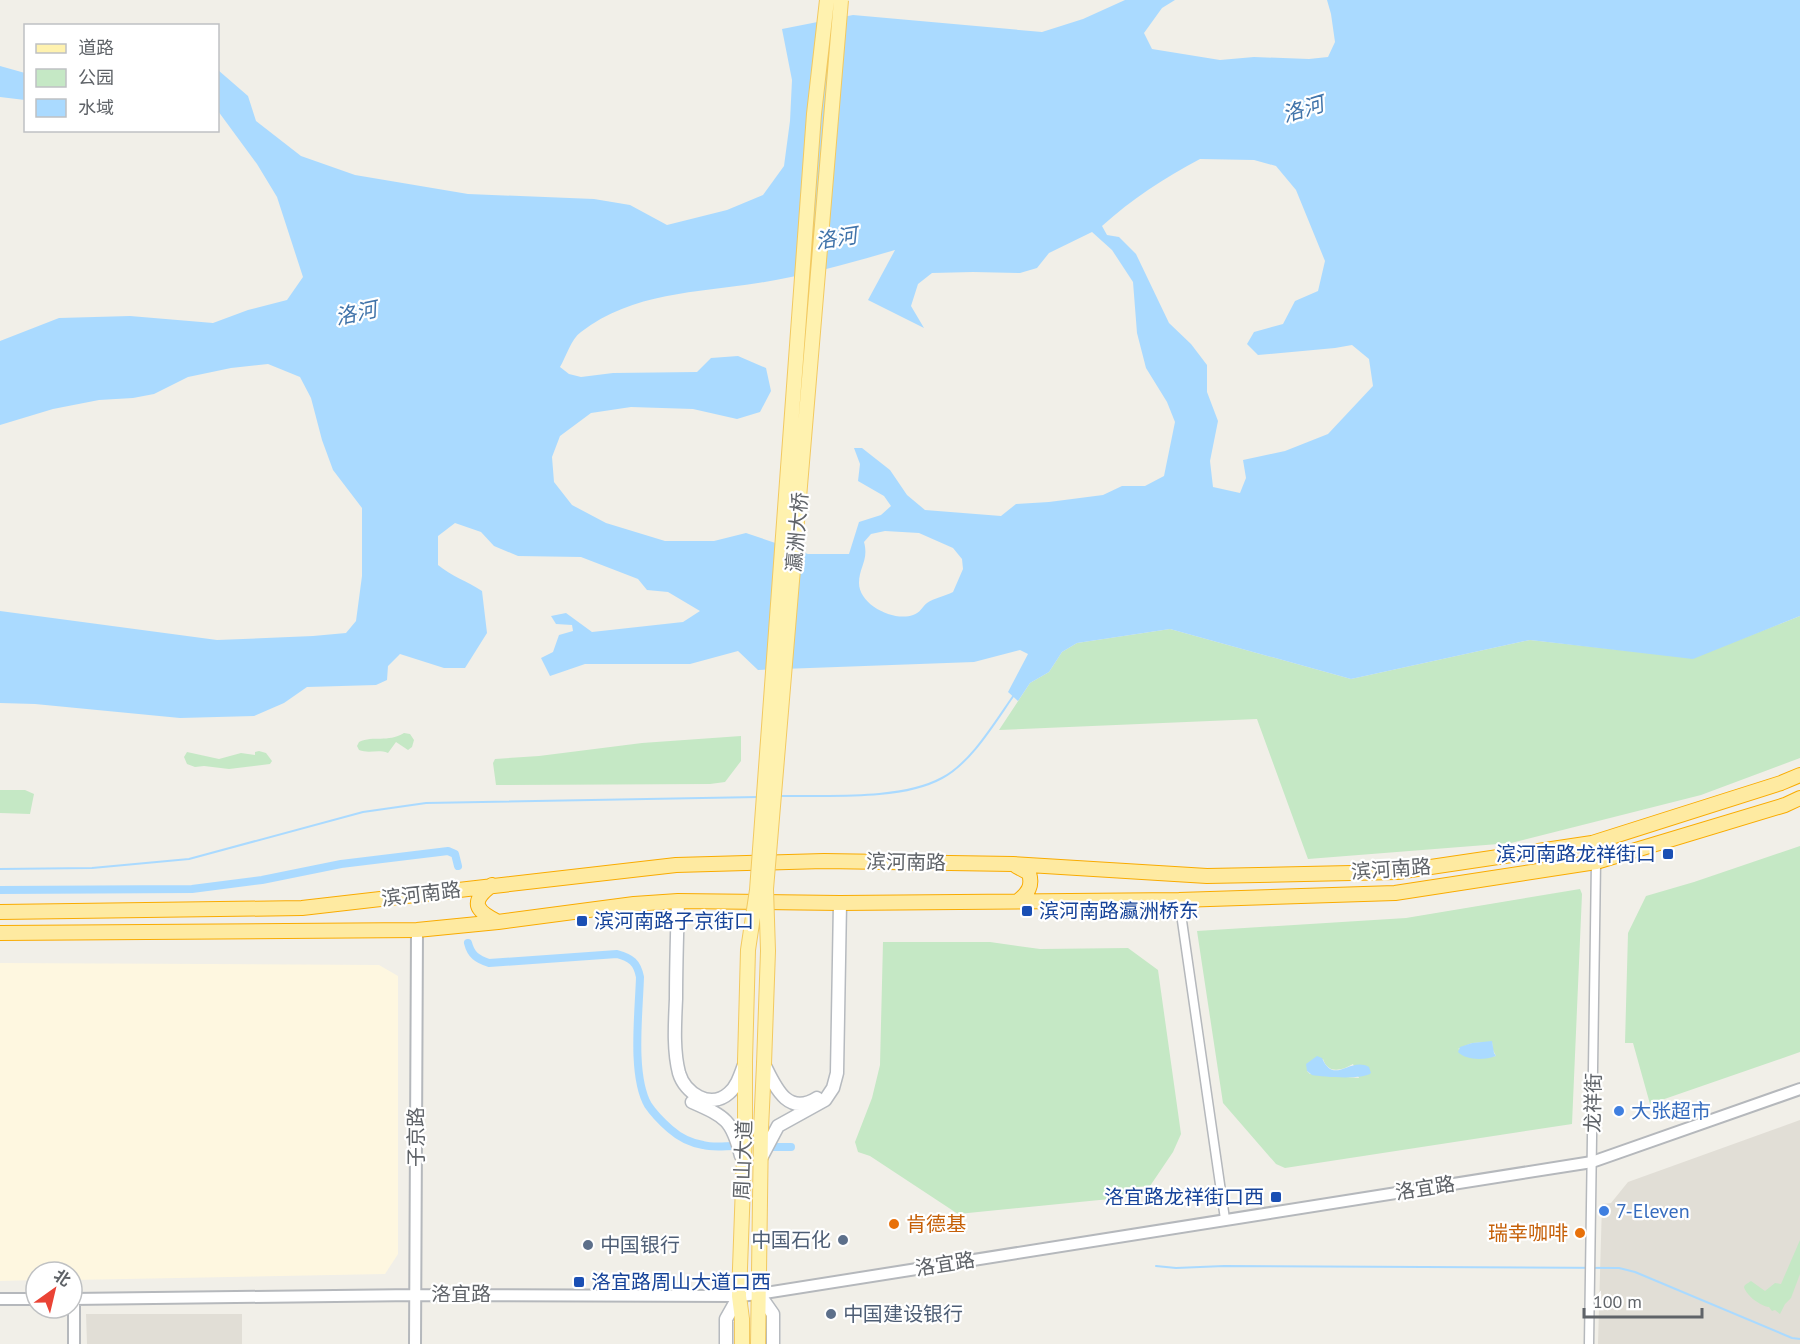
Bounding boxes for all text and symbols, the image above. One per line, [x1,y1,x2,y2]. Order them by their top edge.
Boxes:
legend [24,24,219,132]
text: 道路 [78,36,114,59]
text: 公园 [78,66,114,89]
water label: 洛河 [1279,89,1331,128]
text: 水域 [78,96,114,119]
water label: 洛河 [813,221,863,255]
water label: 洛河 [333,295,383,331]
street label: 瀛洲大桥 [781,491,813,573]
place label: 滨河南路龙祥街口 [1496,841,1656,867]
marker: 滨河南路龙祥街口 [1661,847,1675,861]
street label: 滨河南路 [866,848,946,876]
street label: 滨河南路 [1350,853,1432,885]
street label: 滨河南路 [380,876,462,912]
place label: 滨河南路瀛洲桥东 [1039,898,1199,924]
marker: 滨河南路瀛洲桥东 [1020,904,1034,918]
place label: 滨河南路子京街口 [594,908,754,934]
marker: 滨河南路子京街口 [575,914,589,928]
street label: 龙祥街 [1579,1073,1607,1133]
place label: 大张超市 [1631,1098,1711,1124]
marker: 大张超市 [1612,1104,1626,1118]
street label: 子京路 [403,1107,429,1167]
street label: 周山大道 [729,1120,757,1200]
street label: 洛宜路 [1393,1170,1457,1206]
place label: 洛宜路龙祥街口西 [1104,1184,1264,1210]
marker: 洛宜路龙祥街口西 [1269,1190,1283,1204]
place label: 7-Eleven [1616,1198,1690,1224]
marker: 7-Eleven [1597,1204,1611,1218]
place label: 肯德基 [906,1211,966,1237]
marker: 肯德基 [887,1217,901,1231]
place label: 瑞幸咖啡 [1488,1220,1568,1246]
marker: 瑞幸咖啡 [1573,1226,1587,1240]
place label: 中国石化 [751,1227,831,1253]
place label: 中国银行 [600,1232,680,1258]
marker: 中国石化 [836,1233,850,1247]
marker: 中国银行 [581,1238,595,1252]
street label: 洛宜路 [913,1246,977,1282]
north arrow [24,1260,84,1320]
text: 北 [50,1265,75,1290]
place label: 洛宜路周山大道口西 [591,1269,771,1295]
marker: 洛宜路周山大道口西 [572,1275,586,1289]
street label: 洛宜路 [431,1281,491,1307]
scale bar [1584,1281,1702,1319]
text: 100 m [1593,1290,1642,1313]
place label: 中国建设银行 [843,1301,963,1327]
marker: 中国建设银行 [824,1307,838,1321]

